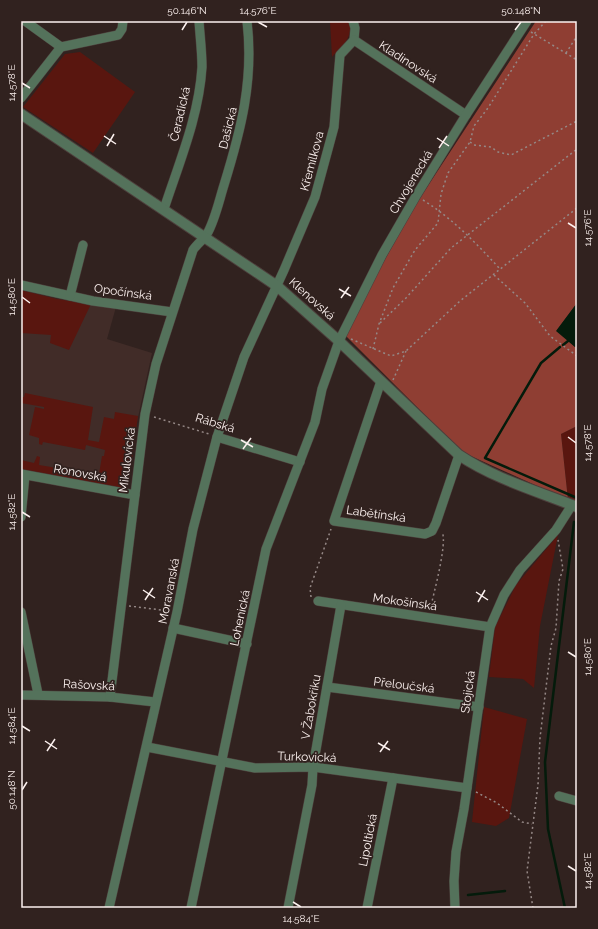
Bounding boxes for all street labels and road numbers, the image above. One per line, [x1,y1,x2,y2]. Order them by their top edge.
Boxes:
street label: Kladinovská [376,38,440,86]
street label: Čeradická [167,85,193,143]
street label: Dašická [216,105,240,151]
street label: Křemílkova [297,130,327,192]
street label: Chvojenecká [387,148,435,216]
street label: Klenovská [286,275,338,323]
street label: Opočínská [93,281,153,303]
street label: Rábská [194,410,236,436]
street label: Mikulovická [116,427,138,493]
street label: Ronovská [52,461,108,485]
street label: Labětínská [345,503,407,525]
street label: Moravanská [156,557,182,625]
street label: Lohenická [227,589,253,647]
street label: Mokošínská [372,591,438,613]
street label: Stojická [458,670,478,714]
street label: V Žabokřiku [298,673,324,741]
street label: Přeloučská [373,674,435,696]
street label: Rašovská [63,677,115,693]
street label: Turkovická [277,749,337,765]
street label: Lipoltická [356,812,380,868]

